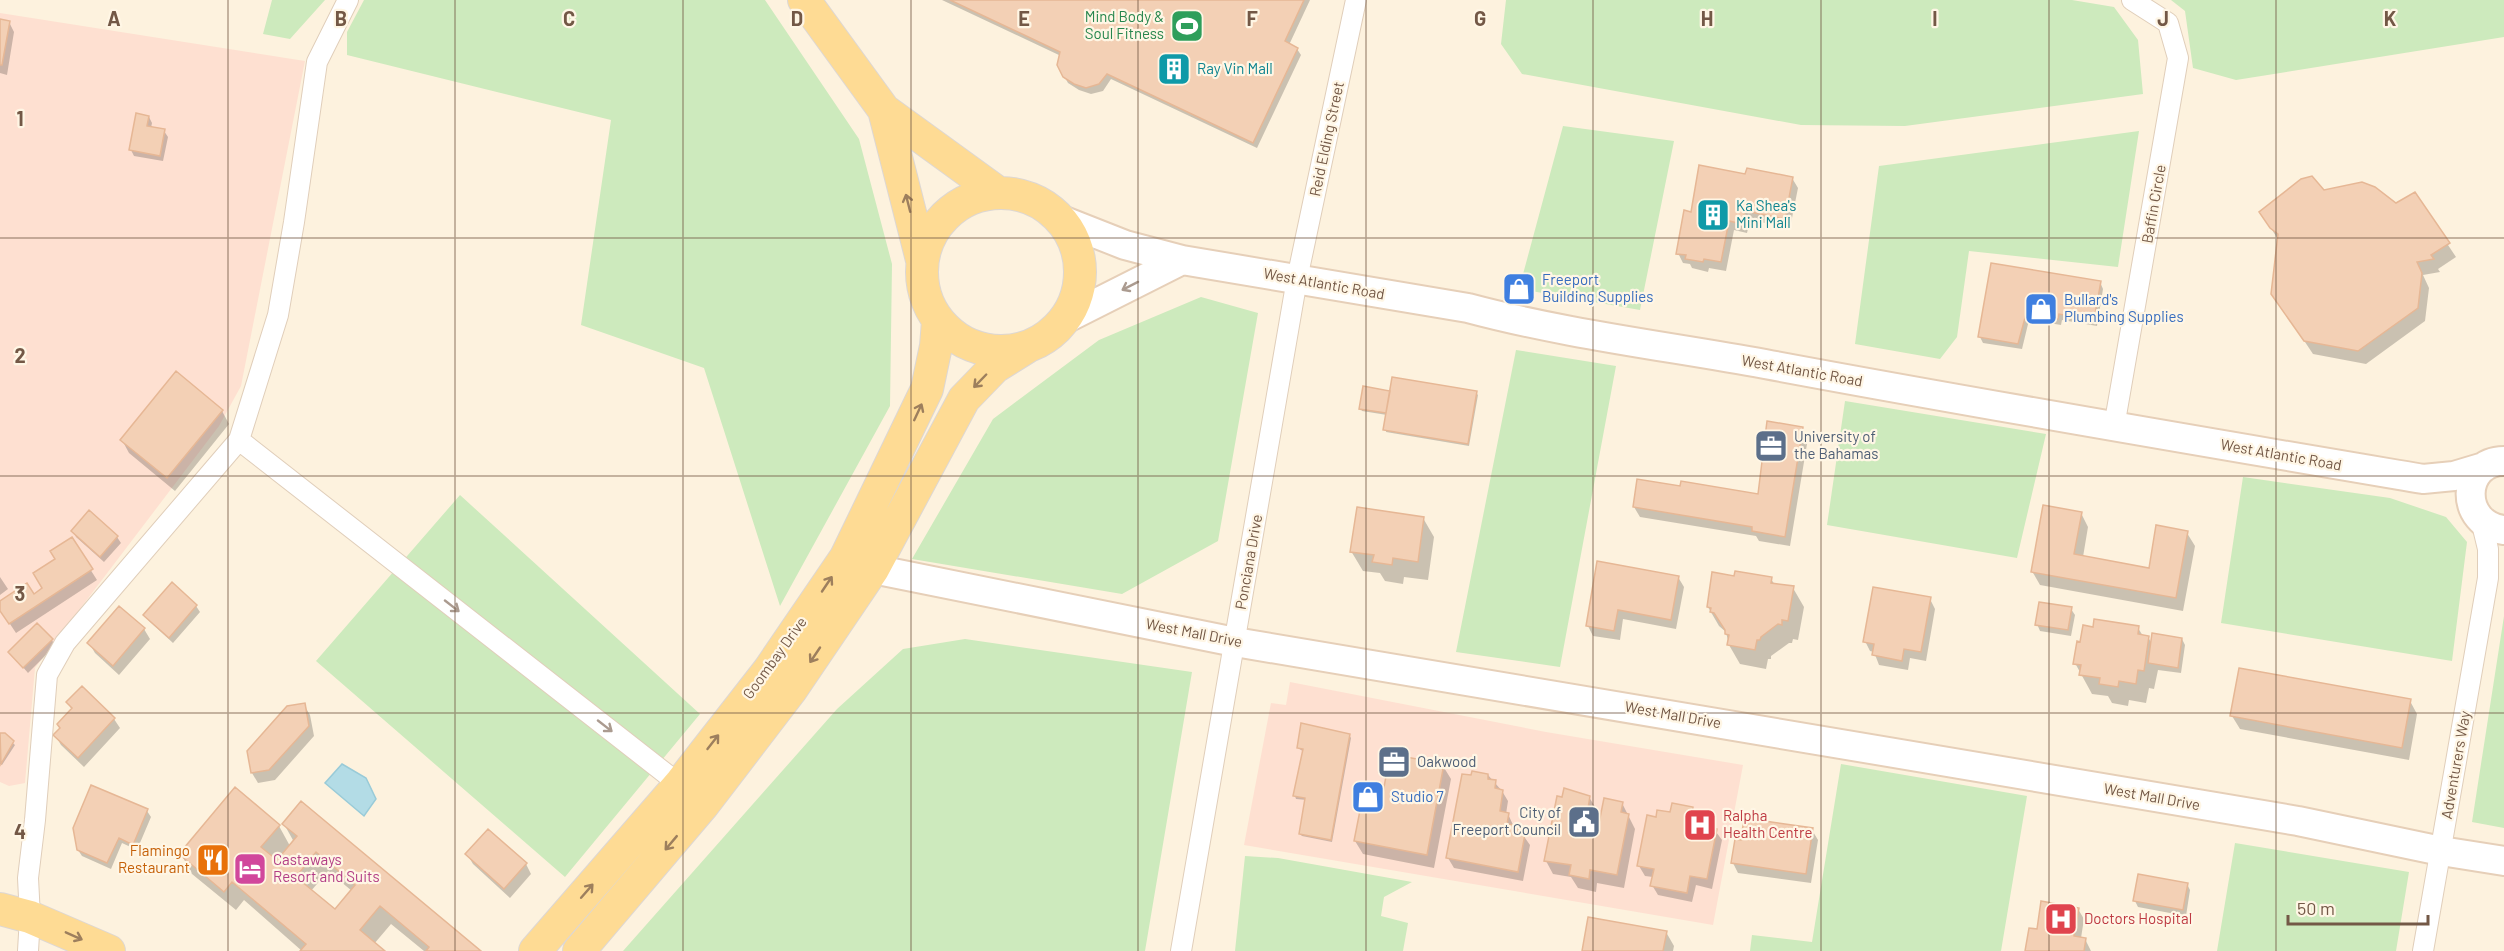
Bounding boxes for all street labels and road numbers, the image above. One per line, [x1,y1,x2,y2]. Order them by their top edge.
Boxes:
street label: Reid Elding Street [1305,80,1347,198]
street label: Baffin Circle [2137,163,2169,245]
street label: West Atlantic Road [1262,263,1386,303]
street label: West Atlantic Road [1740,350,1864,390]
street label: West Atlantic Road [2219,434,2343,474]
street label: Ponciana Drive [1231,513,1265,611]
street label: Goombay Drive [738,613,810,702]
street label: West Mall Drive [1145,614,1244,650]
street label: West Mall Drive [1624,697,1723,731]
street label: Adventurers Way [2437,709,2473,820]
street label: West Mall Drive [2103,779,2202,813]

